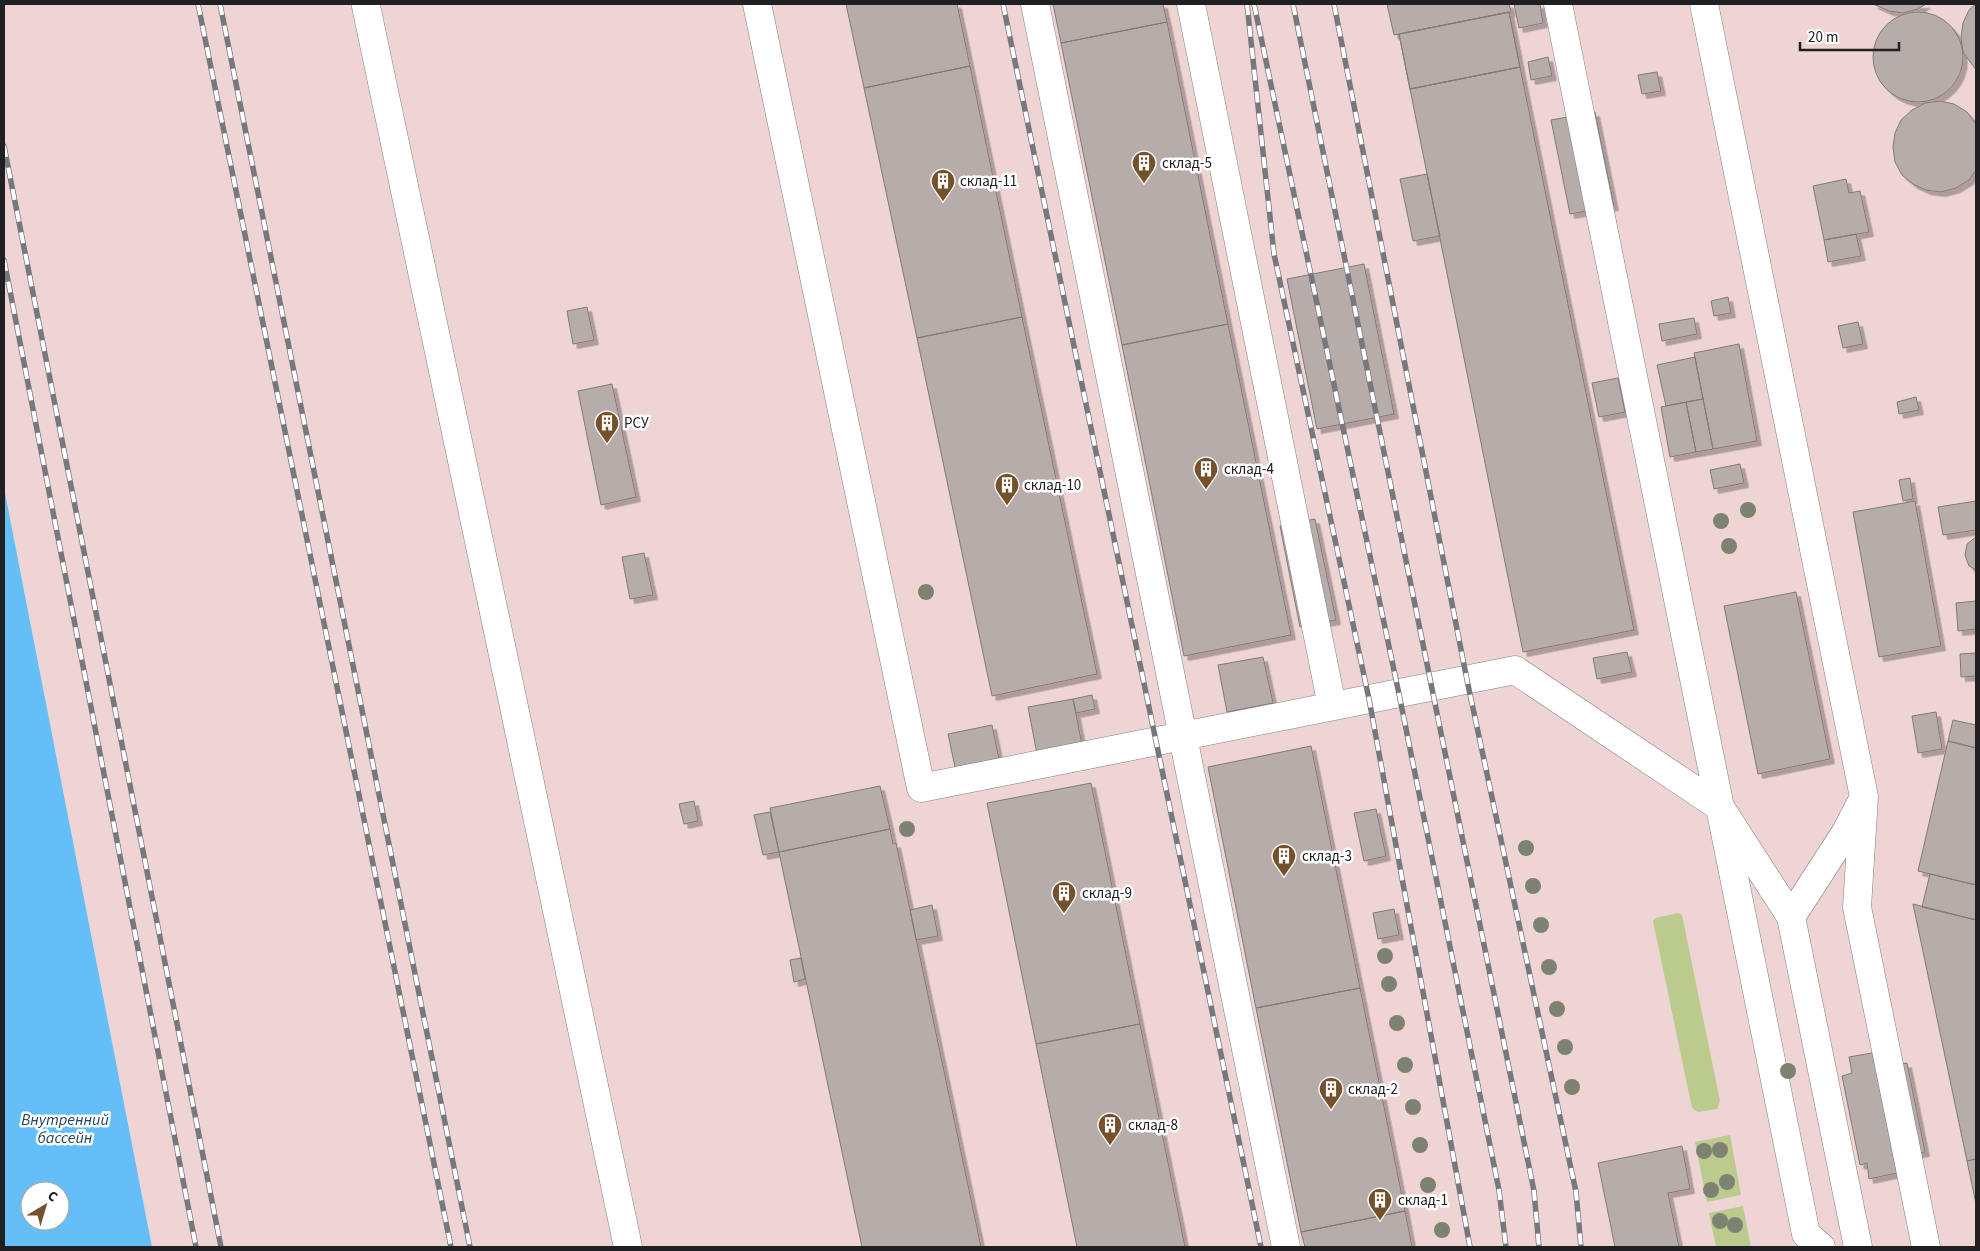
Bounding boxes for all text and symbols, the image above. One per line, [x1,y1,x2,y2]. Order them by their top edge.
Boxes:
scale bar [1800,20,1899,52]
text: 20 m [1808,27,1838,48]
building icon: склад-5 [1131,150,1157,184]
place label: склад-5 [1162,153,1212,174]
building icon: склад-11 [930,168,956,202]
place label: склад-11 [960,171,1017,192]
building icon: РСУ [594,410,620,444]
place label: РСУ [624,413,649,434]
building icon: склад-4 [1193,456,1219,490]
place label: склад-4 [1224,459,1274,480]
building icon: склад-10 [994,472,1020,506]
place label: склад-10 [1024,475,1081,496]
building icon: склад-3 [1271,843,1297,877]
place label: склад-3 [1302,846,1352,867]
building icon: склад-9 [1051,880,1077,914]
place label: склад-9 [1082,883,1132,904]
building icon: склад-2 [1318,1076,1344,1110]
place label: склад-2 [1348,1079,1398,1100]
water label: Внутренний бассейн [21,1109,109,1149]
building icon: склад-8 [1097,1112,1123,1146]
place label: склад-8 [1128,1115,1178,1136]
north arrow [20,1181,70,1231]
text: С [43,1186,62,1207]
building icon: склад-1 [1367,1187,1393,1221]
place label: склад-1 [1398,1190,1448,1211]

